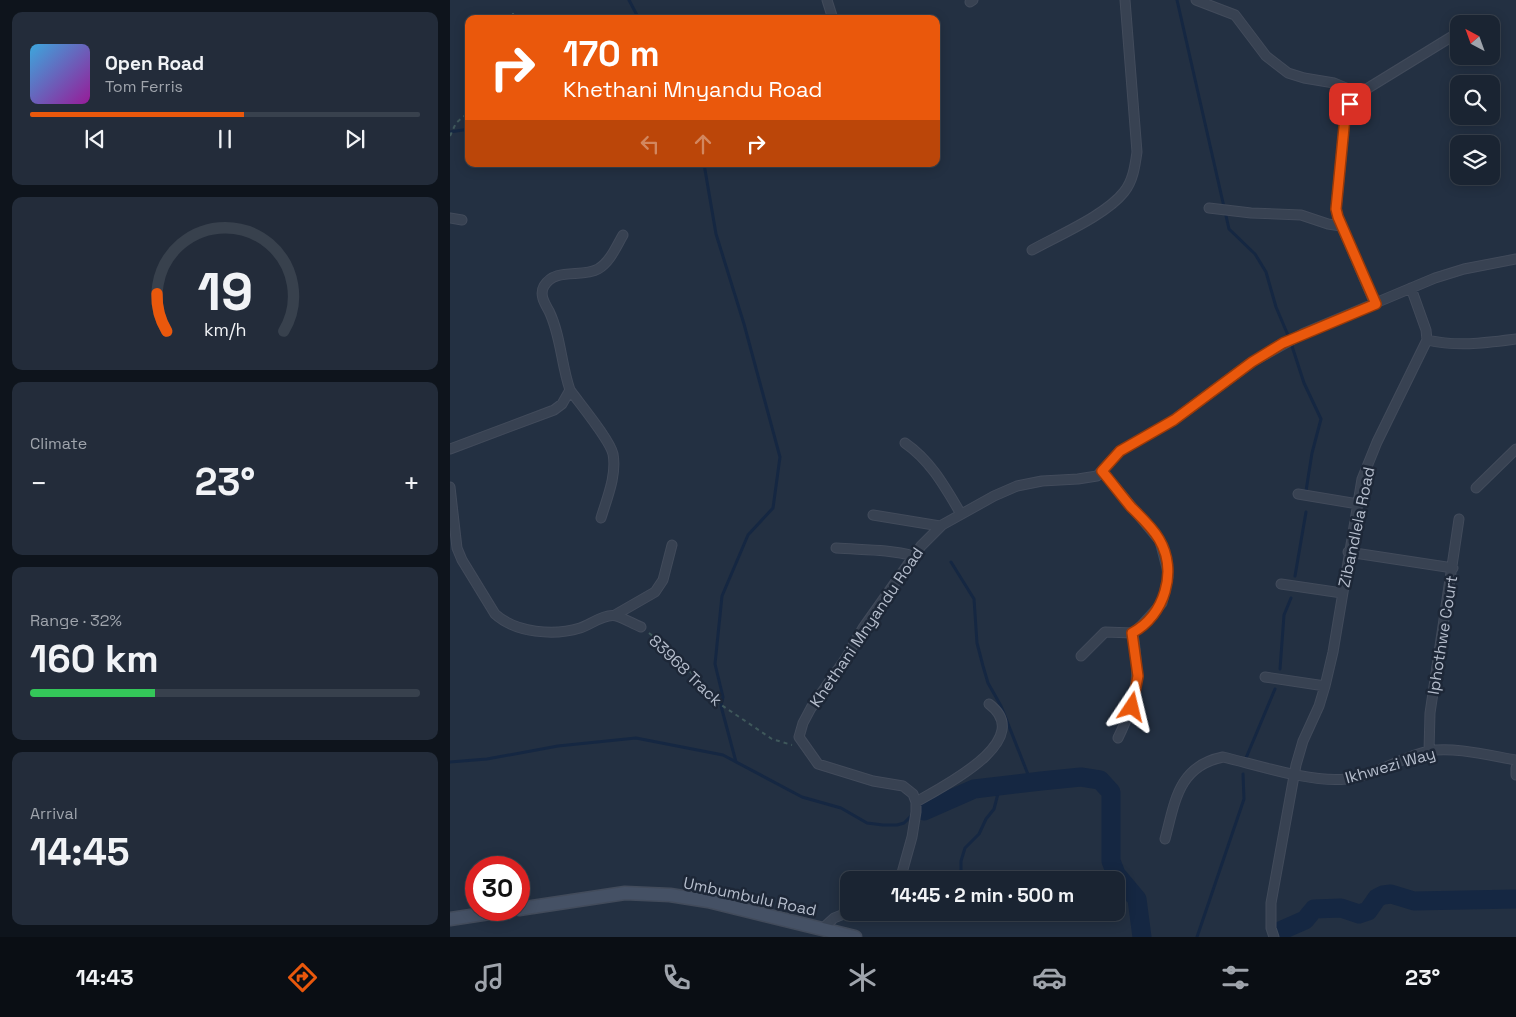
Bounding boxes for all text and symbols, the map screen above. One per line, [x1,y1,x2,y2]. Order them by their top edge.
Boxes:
north arrow [1450,15,1500,65]
map controls [1450,15,1500,185]
text: 170 m [563,32,660,76]
icon: right [480,35,545,100]
text: Open Road [105,51,204,76]
text: Khethani Mnyandu Road [563,75,823,103]
button: search [1450,75,1500,125]
text: Tom Ferris [105,76,183,97]
pin [1329,83,1371,125]
icon: arrive [1336,90,1364,118]
icon: previous [81,125,109,153]
icon: pause [211,125,239,153]
icon: next [341,125,369,153]
icon: left [636,130,664,158]
icon: ahead [689,130,717,158]
icon: right [742,130,770,158]
button: layers [1450,135,1500,185]
text: 19 [197,259,253,325]
text: km/h [204,318,246,341]
text: Climate [30,433,87,454]
text: 23° [195,458,255,506]
text: − [30,465,47,501]
text: + [403,465,420,501]
street label: Zibandlela Road [1333,465,1380,589]
street label: Khethani Mnyandu Road [805,543,928,711]
street label: Iphothwe Court [1423,574,1462,696]
text: Range · 32% [30,610,122,631]
street label: 83968 Track [645,630,727,711]
text: 160 km [30,635,159,683]
position arrow [1105,680,1157,732]
street label: Ikhwezi Way [1343,743,1438,788]
text: Arrival [30,803,78,824]
text: 14:45 [30,828,130,876]
speed limit sign: 30 [465,856,530,921]
street label: Umbumbulu Road [681,872,818,921]
text: 14:45 · 2 min · 500 m [891,883,1074,908]
icon: directions [285,960,320,995]
icon: music [472,960,507,995]
icon: phone [659,960,694,995]
icon: climate [845,960,880,995]
icon: car [1032,960,1067,995]
icon: filters [1218,960,1253,995]
text: 14:43 [76,963,134,991]
text: 23° [1405,963,1440,991]

